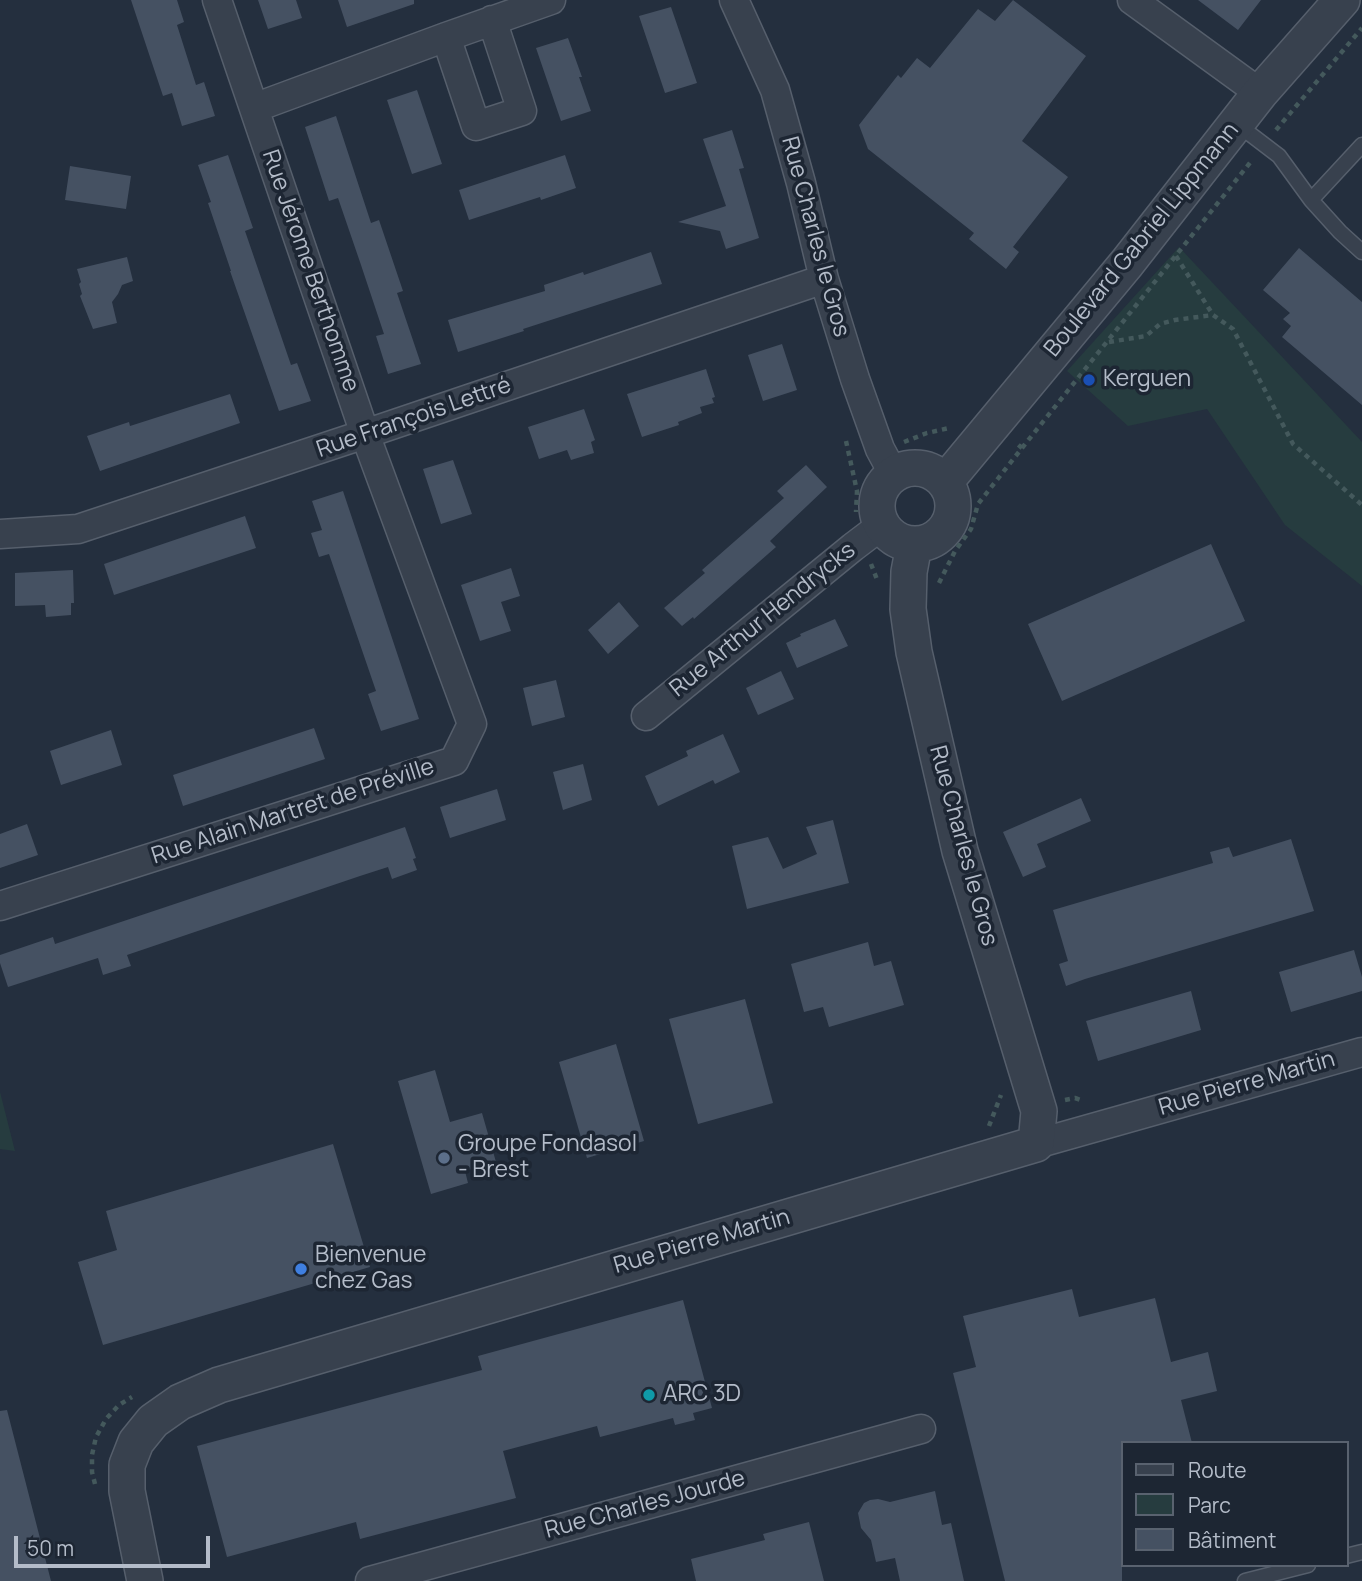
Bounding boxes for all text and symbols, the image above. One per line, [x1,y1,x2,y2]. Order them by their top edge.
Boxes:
street label: Boulevard Gabriel Lippmann [1039,117,1245,363]
street label: Rue Charles le Gros [775,134,855,340]
street label: Rue Jérome Berthomme [256,146,364,396]
place label: Kerguen [1103,366,1191,394]
street label: Rue François Lettré [313,372,515,464]
marker: Kerguen [1081,372,1097,388]
street label: Rue Arthur Hendrycks [665,537,861,703]
street label: Rue Charles le Gros [923,743,1003,949]
street label: Rue Alain Martret de Préville [148,753,438,871]
street label: Rue Pierre Martin [1156,1046,1338,1122]
place label: Groupe Fondasol - Brest [458,1131,637,1185]
marker: Groupe Fondasol - Brest [436,1150,452,1166]
street label: Rue Pierre Martin [611,1204,793,1280]
place label: Bienvenue chez Gas [315,1242,426,1296]
marker: Bienvenue chez Gas [293,1261,309,1277]
place label: ARC 3D [663,1381,741,1409]
marker: ARC 3D [641,1387,657,1403]
legend [1120,1441,1348,1567]
text: Route [1188,1456,1246,1484]
street label: Rue Charles Jourde [542,1465,748,1545]
text: Parc [1188,1491,1231,1519]
scale bar [18,1522,214,1566]
text: Bâtiment [1188,1526,1276,1554]
text: 50 m [27,1534,74,1562]

